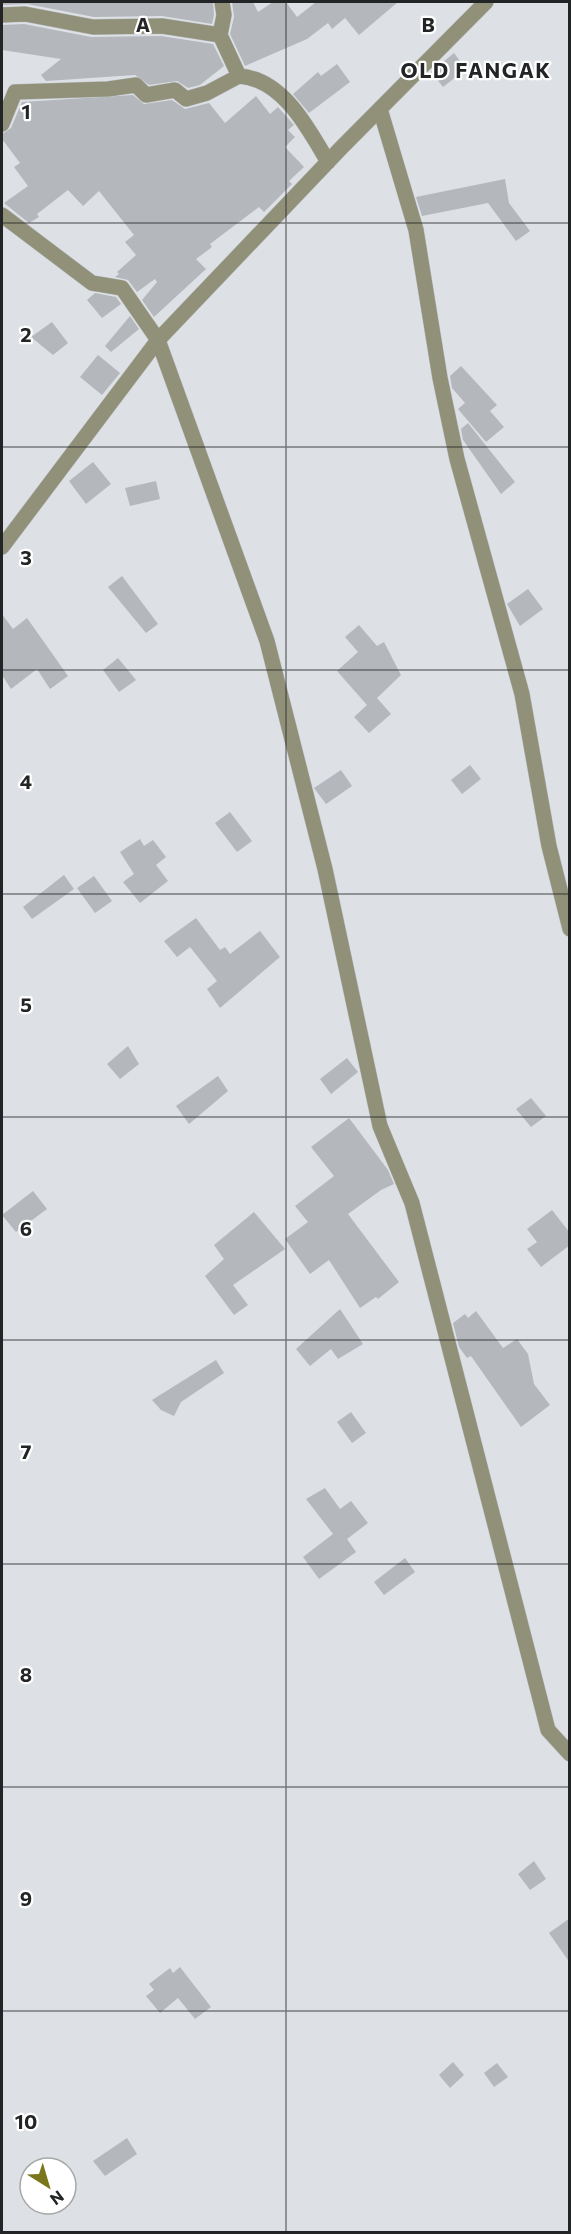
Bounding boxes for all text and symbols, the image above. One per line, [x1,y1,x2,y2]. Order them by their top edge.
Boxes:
text: A [136,12,150,36]
text: B [421,12,435,36]
district label: OLD FANGAK [401,57,551,82]
text: 1 [21,99,31,123]
text: 2 [20,322,32,346]
text: 3 [20,545,32,569]
text: 4 [20,769,32,793]
text: 5 [20,992,32,1016]
text: 6 [20,1216,32,1240]
text: 7 [21,1439,32,1463]
text: 8 [20,1662,32,1686]
text: 9 [20,1886,32,1910]
text: 10 [15,2109,37,2133]
north arrow [18,2156,78,2216]
text: N [47,2187,68,2210]

